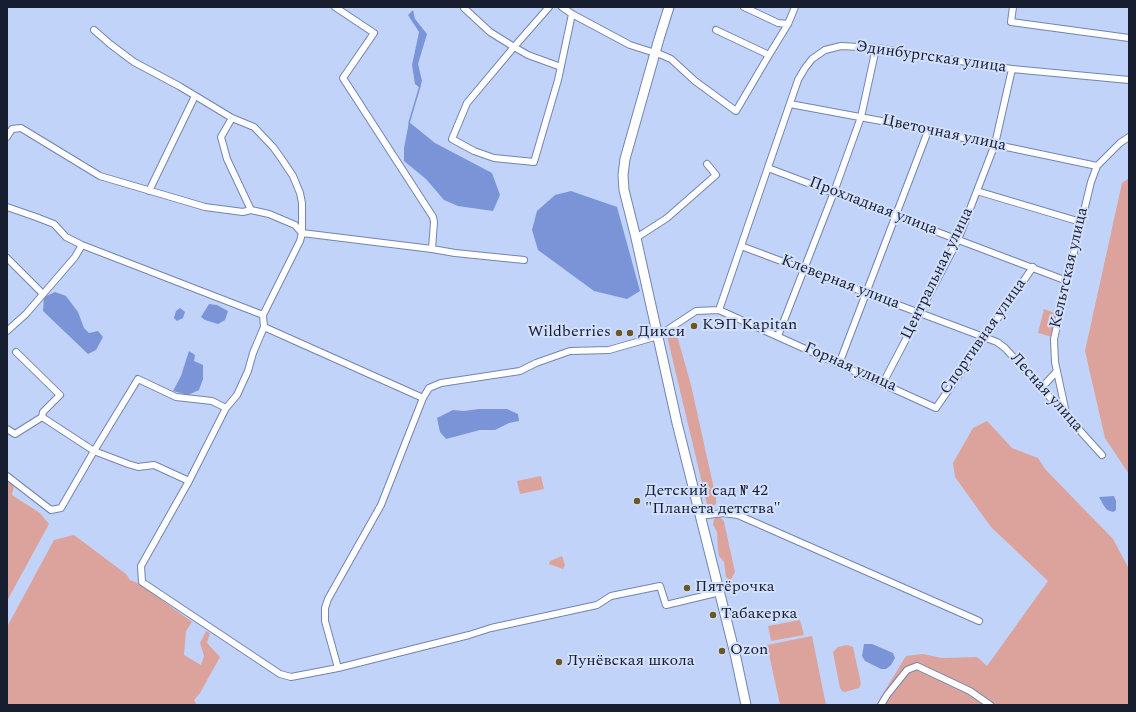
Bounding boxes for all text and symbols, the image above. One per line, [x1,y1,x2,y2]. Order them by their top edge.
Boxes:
street label: Эдинбургская улица [854,38,1008,78]
street label: Цветочная улица [880,111,1008,157]
street label: Прохладная улица [806,174,940,240]
street label: Центральная улица [898,205,978,343]
street label: Кельтская улица [1047,206,1093,330]
street label: Клеверная улица [778,252,902,314]
street label: Спортивная улица [937,275,1031,399]
place label: КЭП Kapitan [702,316,797,336]
marker: КЭП Kapitan [689,321,699,331]
place label: Wildberries [528,323,611,343]
place label: Дикси [638,323,685,343]
marker: Wildberries [614,328,624,338]
marker: Дикси [625,328,635,338]
street label: Горная улица [801,339,899,397]
street label: Лесная улица [1005,349,1087,437]
place label: Детский сад № 42 "Планета детства" [645,482,781,520]
marker: Детский сад № 42 "Планета детства" [632,496,642,506]
place label: Пятёрочка [695,578,775,598]
marker: Пятёрочка [682,583,692,593]
place label: Табакерка [721,605,797,625]
marker: Табакерка [708,610,718,620]
place label: Ozon [730,641,768,661]
marker: Ozon [717,646,727,656]
place label: Лунёвская школа [567,652,695,672]
marker: Лунёвская школа [554,657,564,667]

